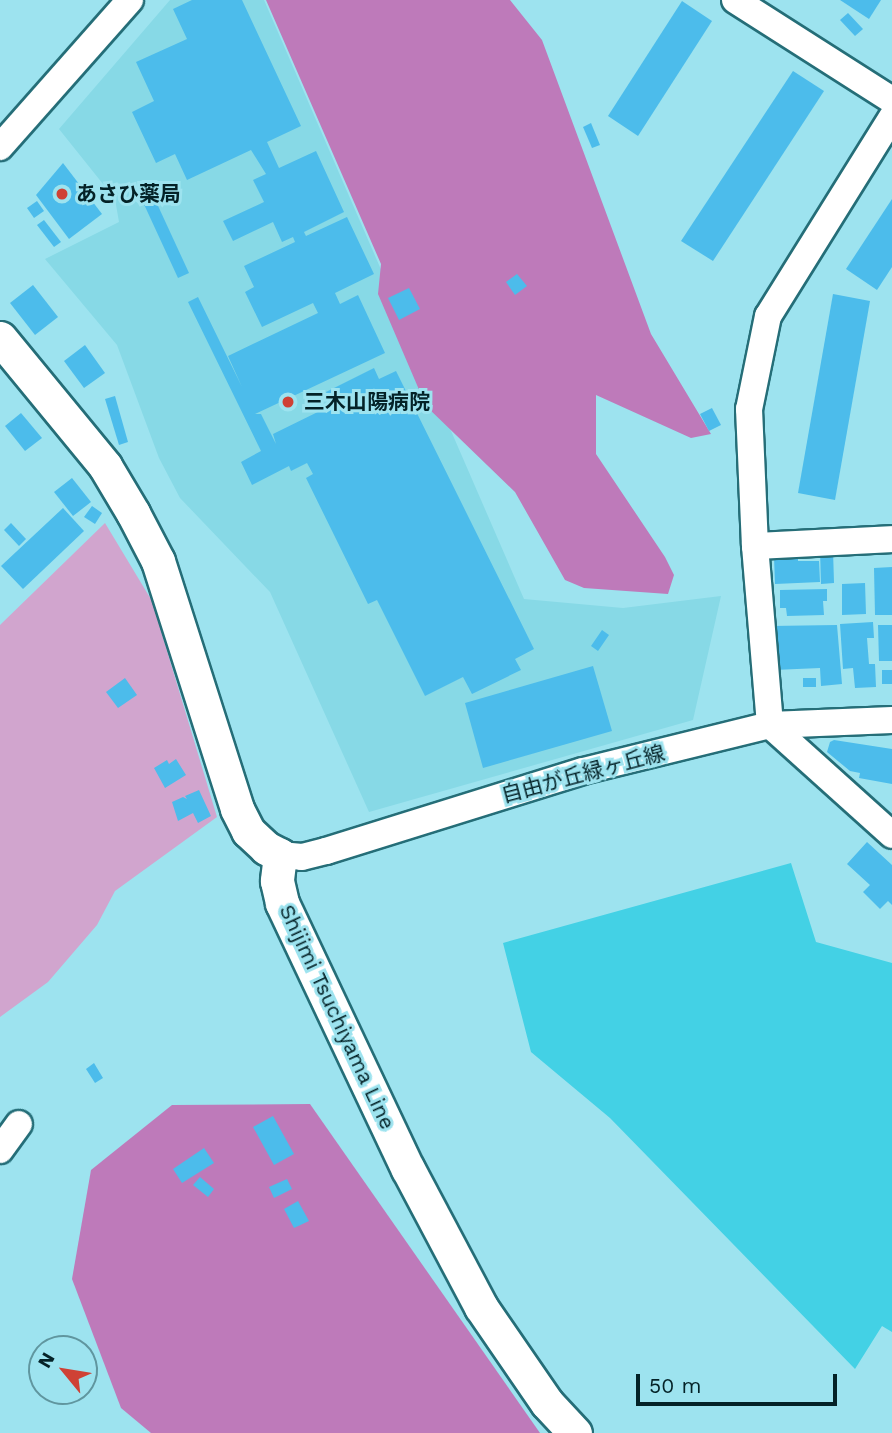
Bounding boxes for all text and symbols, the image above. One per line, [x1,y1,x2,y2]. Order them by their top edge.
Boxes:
place label: あさひ薬局 [76,181,181,207]
marker: あさひ薬局 [54,186,70,202]
place label: 三木山陽病院 [304,389,430,415]
marker: 三木山陽病院 [278,392,298,412]
street label: 自由が丘緑ヶ丘線 [499,740,667,808]
street label: Shijimi Tsuchiyama Line [274,900,400,1134]
north arrow [28,1335,98,1405]
text: N [33,1348,60,1372]
scale bar [640,1360,841,1404]
text: 50 m [649,1373,701,1398]

